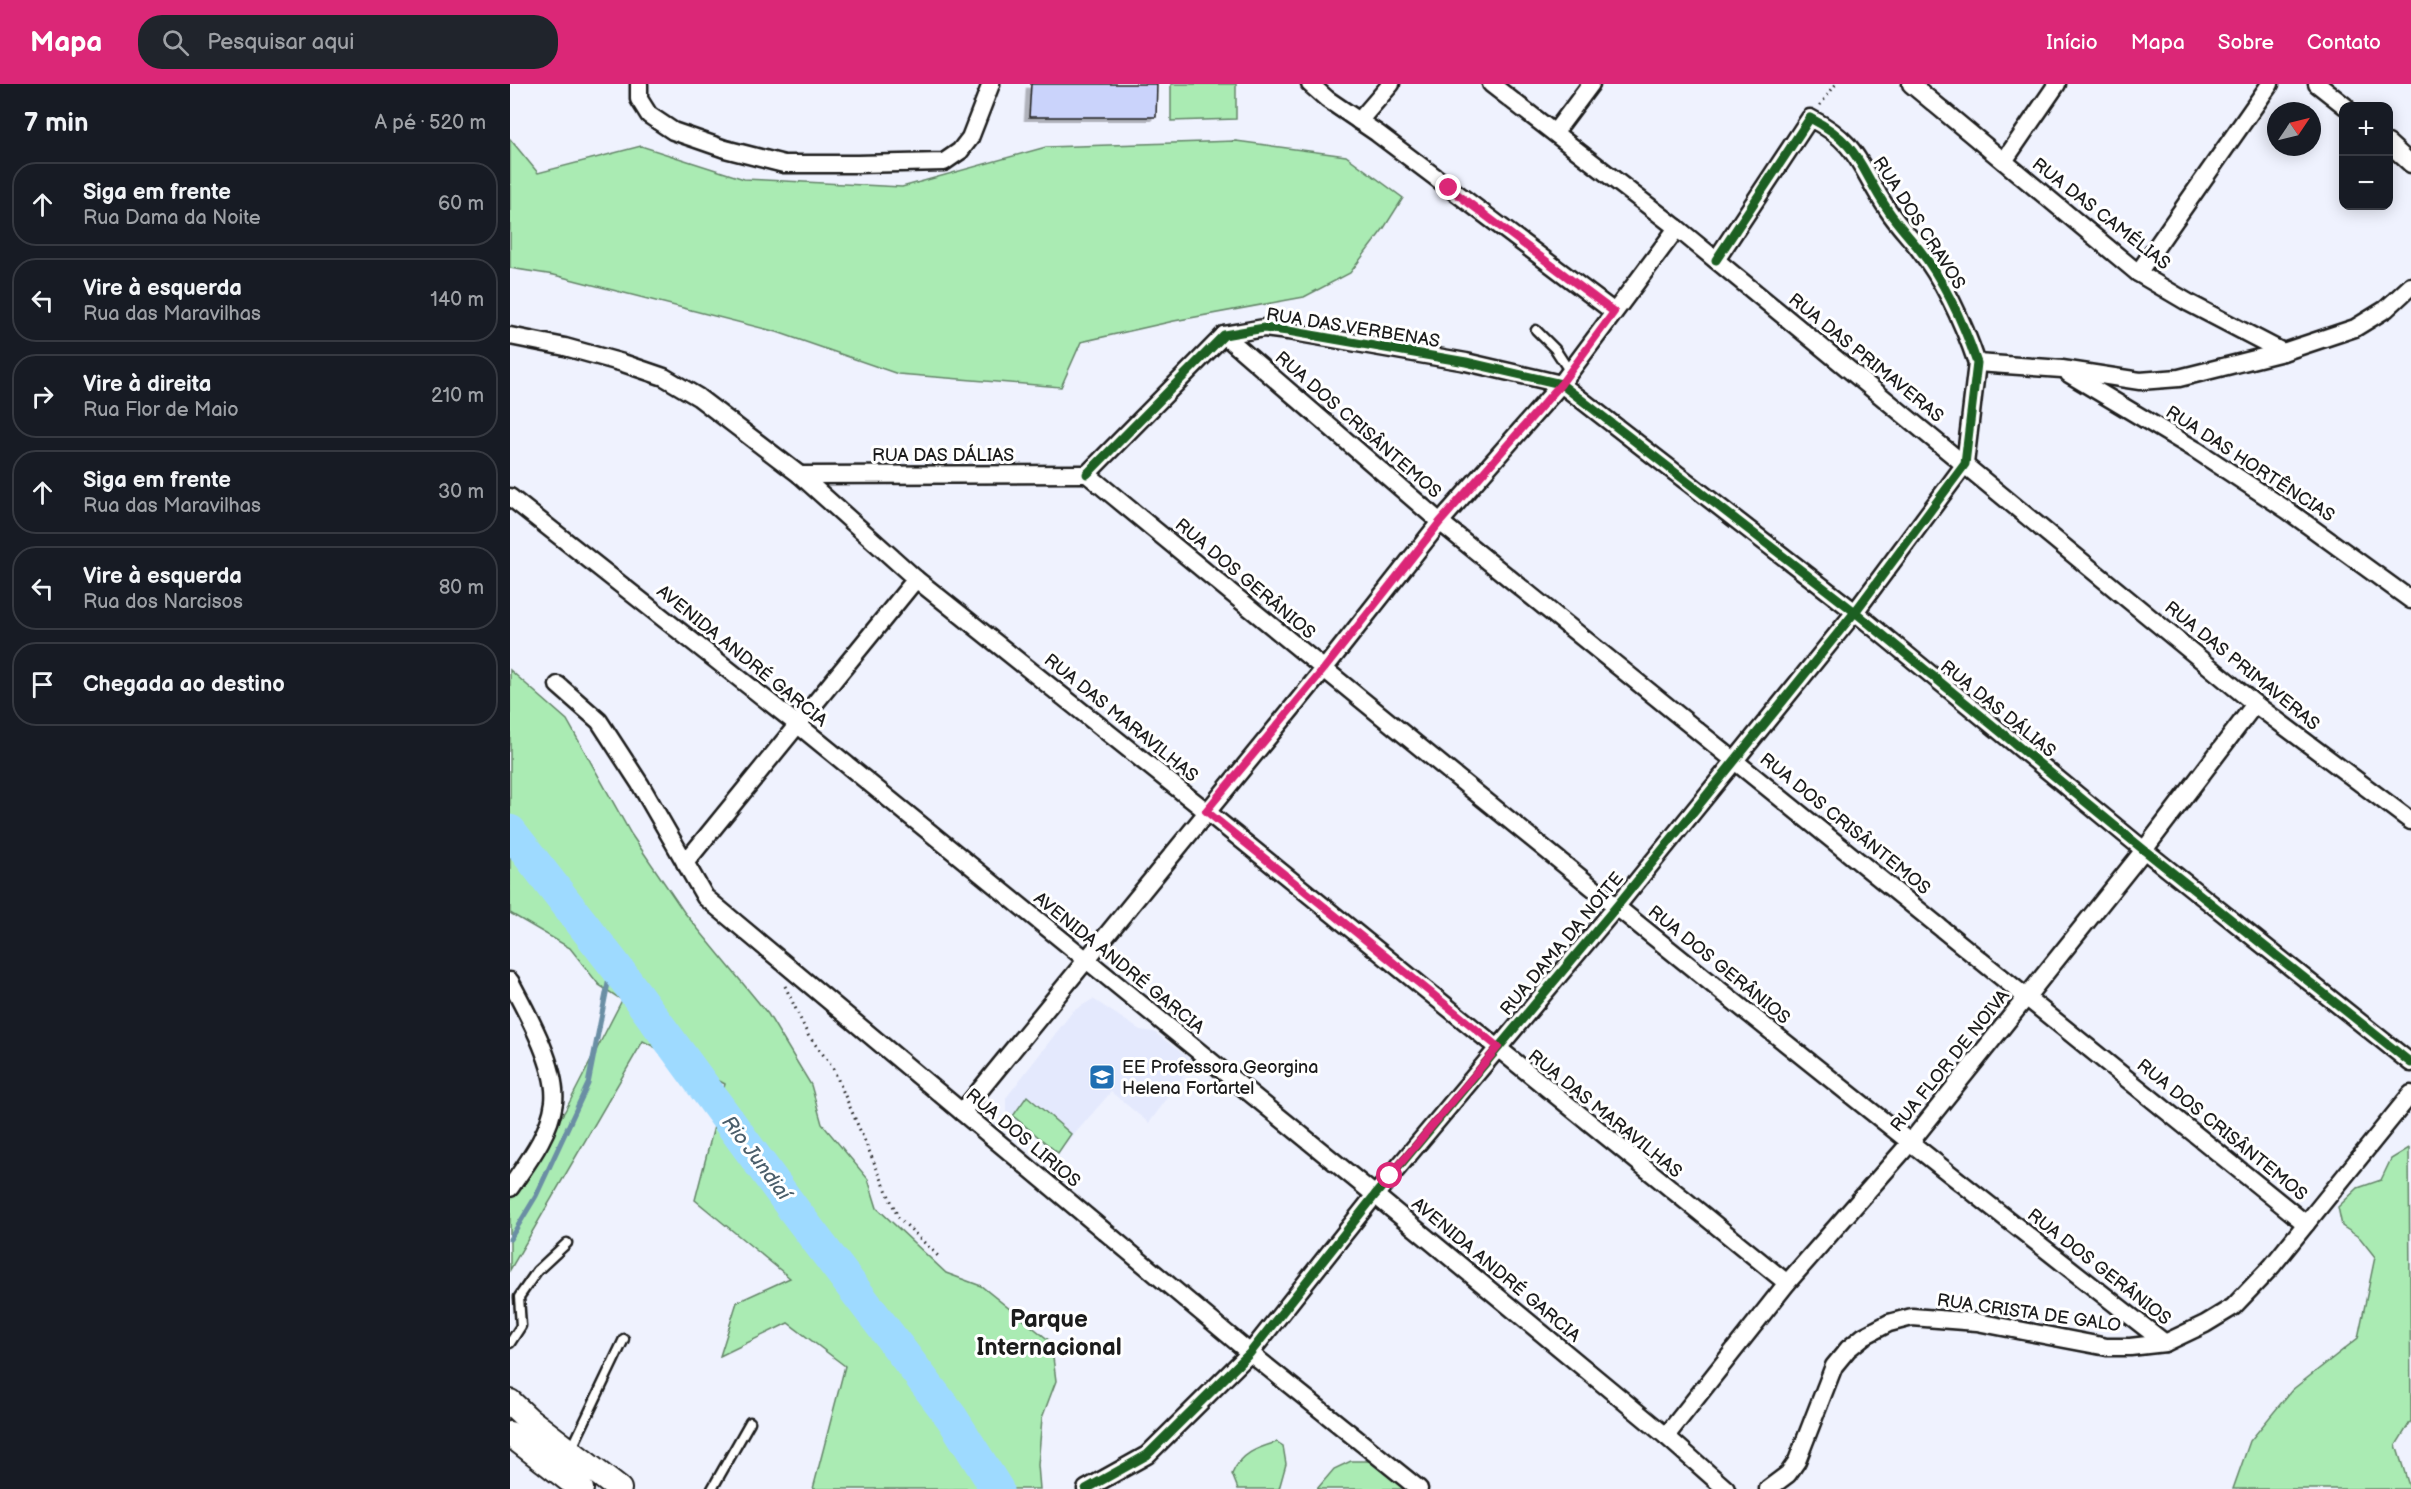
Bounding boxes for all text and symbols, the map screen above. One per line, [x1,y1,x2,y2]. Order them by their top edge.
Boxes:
search box [138,15,558,69]
text: Mapa [30,26,102,59]
icon: search [159,26,192,59]
text: Pesquisar aqui [207,29,354,56]
text: Início [2046,30,2098,55]
text: Mapa [2131,30,2185,55]
text: Sobre [2218,30,2274,55]
text: Contato [2307,30,2381,55]
north arrow [2267,102,2321,156]
map controls [2339,102,2393,210]
button: + [2339,102,2393,156]
text: 7 min [24,108,88,139]
text: A pé · 520 m [375,111,486,135]
street label: RUA DAS CAMÉLIAS [2028,152,2175,274]
street label: RUA DOS CRAVOS [1868,153,1970,293]
button: − [2339,156,2393,210]
route end [1435,174,1461,200]
text: Siga em frente [83,179,231,206]
icon: ahead [26,188,59,221]
text: 60 m [438,192,484,216]
text: Rua Dama da Noite [83,206,261,230]
text: Vire à esquerda [83,275,242,302]
icon: left [26,284,59,317]
text: 140 m [430,288,484,312]
street label: RUA DAS PRIMAVERAS [1784,289,1948,427]
text: Rua das Maravilhas [83,302,261,326]
street label: RUA DAS VERBENAS [1265,304,1441,352]
street label: RUA DOS CRISÂNTEMOS [1271,346,1447,503]
text: Vire à direita [83,371,211,398]
icon: right [26,380,59,413]
text: 210 m [431,384,484,408]
text: Rua Flor de Maio [83,398,239,422]
street label: RUA DAS HORTÊNCIAS [2162,400,2340,527]
street label: RUA DAS DÁLIAS [872,443,1014,466]
text: Siga em frente [83,467,231,494]
icon: ahead [26,476,59,509]
text: 30 m [438,480,484,504]
text: Rua das Maravilhas [83,494,261,518]
street label: RUA DOS GERÂNIOS [1171,513,1321,644]
text: Vire à esquerda [83,563,242,590]
icon: left [26,572,59,605]
text: 80 m [439,576,484,600]
street label: AVENIDA ANDRÉ GARCIA [653,579,833,731]
text: Rua dos Narcisos [83,590,243,614]
street label: RUA DAS PRIMAVERAS [2160,597,2324,735]
street label: RUA DAS MARAVILHAS [1040,650,1202,787]
street label: RUA DAS DÁLIAS [1936,655,2061,762]
icon: arrive [26,668,59,701]
text: Chegada ao destino [83,671,285,698]
street label: RUA DOS CRISÂNTEMOS [1756,747,1936,899]
street label: RUA DAMA DA NOITE [1496,868,1628,1020]
street label: AVENIDA ANDRÉ GARCIA [1030,886,1210,1038]
street label: RUA DOS GERÂNIOS [1644,900,1795,1029]
street label: RUA FLOR DE NOIVA [1886,986,2014,1136]
street label: RUA DAS MARAVILHAS [1524,1046,1686,1183]
street label: RUA DOS CRISÂNTEMOS [2133,1053,2313,1205]
place label: EE Professora Georgina Helena Fortartel [1122,1057,1318,1099]
school or university icon: EE Professora Georgina Helena Fortartel [1087,1062,1117,1092]
street label: RUA DOS LIRIOS [962,1084,1084,1192]
water label: Rio Jundiaí [717,1111,797,1207]
route start [1376,1162,1402,1188]
street label: AVENIDA ANDRÉ GARCIA [1408,1192,1586,1347]
street label: RUA DOS GERÂNIOS [2023,1203,2176,1330]
street label: RUA CRISTA DE GALO [1936,1290,2122,1336]
district label: Parque Internacional [976,1305,1122,1362]

